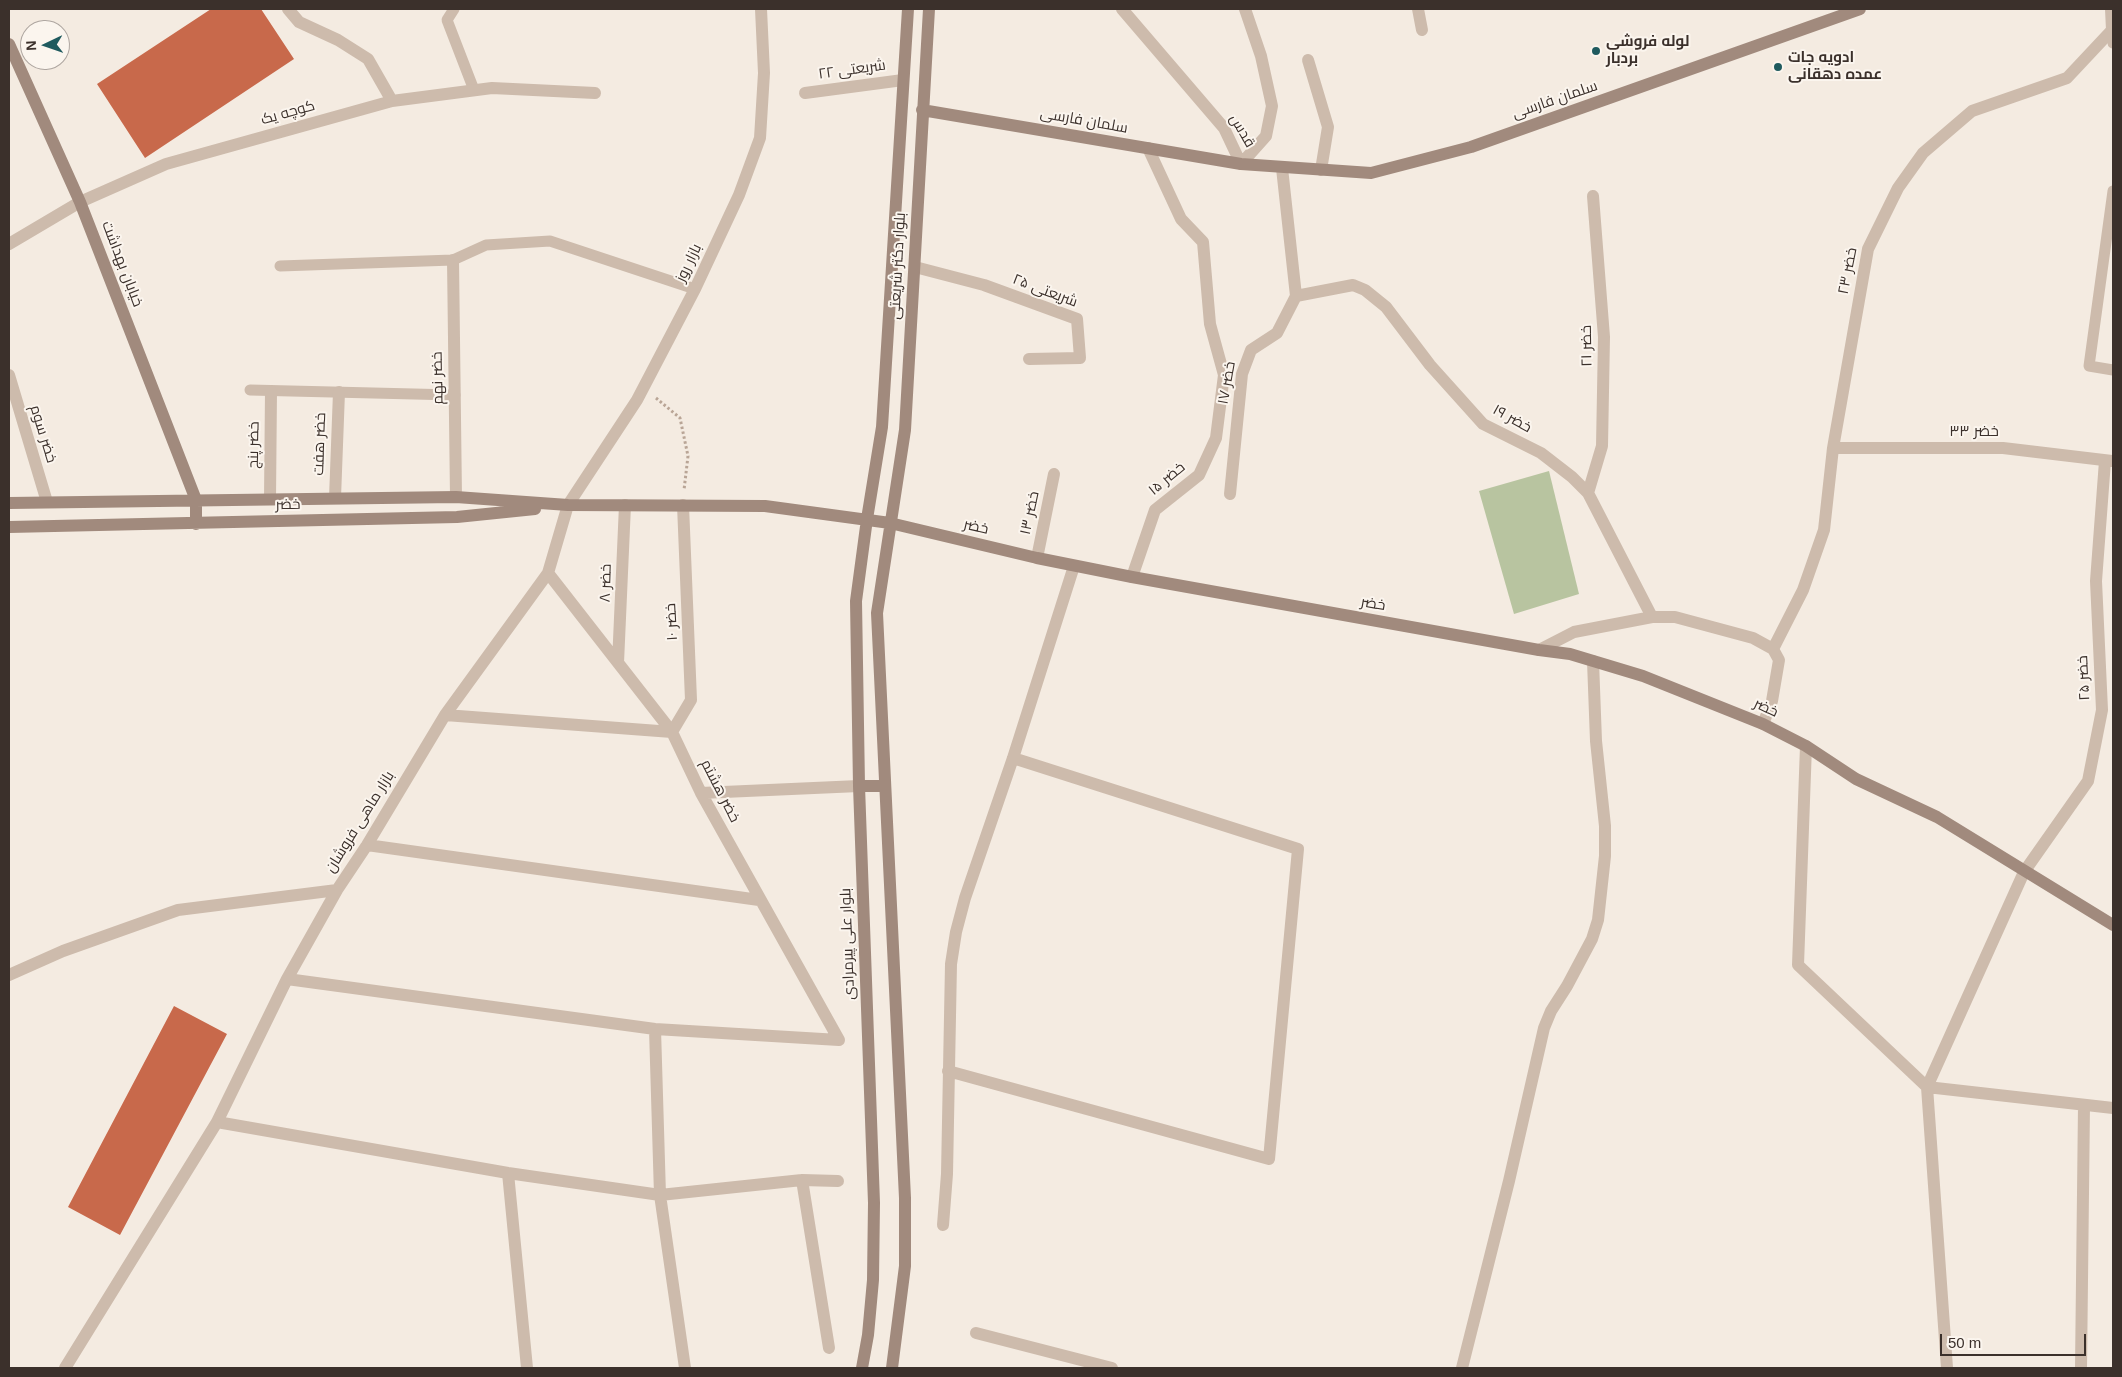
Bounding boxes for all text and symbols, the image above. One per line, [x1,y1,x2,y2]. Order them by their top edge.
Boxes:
north arrow [20,20,70,70]
place label: لوله فروشی بردبار [1606,33,1690,68]
text: N [23,40,39,51]
marker: لوله فروشی بردبار [1590,45,1602,57]
place label: ادویه جات‌ عمده ‌دهقانی [1788,49,1882,84]
street label: شریعتی ۲۲ [817,56,887,84]
marker: ادویه جات‌ عمده ‌دهقانی [1772,61,1784,73]
street label: سلمان فارسی [1510,77,1600,123]
street label: کوچه یک [259,97,317,129]
street label: سلمان فارسی [1039,104,1129,138]
street label: قدس [1225,111,1259,151]
street label: بلوار دکتر شریعتی [886,212,910,320]
street label: خیابان بهداشت [97,219,147,309]
street label: بازار روز [672,241,706,285]
street label: خضر ۲۳ [1835,246,1861,296]
street label: شریعتی ۲۵ [1010,270,1080,312]
street label: خضر ۲۱ [1578,325,1596,367]
street label: خضر نهم [429,351,447,405]
street label: خضر ۱۷ [1214,360,1240,406]
street label: خضر ۱۹ [1489,401,1535,437]
street label: خضر سوم [26,403,60,465]
street label: خضر هفت [310,412,330,476]
street label: خضر پنج [245,421,263,469]
street label: خضر ۳۳ [1949,423,1999,441]
street label: خضر ۱۵ [1145,459,1189,499]
street label: خضر ۱۳ [1017,490,1043,536]
street label: خضر [275,496,301,514]
street label: خضر [962,515,990,539]
street label: خضر ۸ [596,563,616,603]
street label: خضر [1359,593,1387,615]
street label: خضر ۱۰ [662,603,682,641]
street label: خضر ۲۵ [2074,655,2094,701]
street label: خضر [1751,695,1781,721]
street label: خضر هشتم [696,756,744,826]
street label: بازار ماهی فروشان [321,768,399,876]
street label: بلوار علی پیرمرادی [837,888,859,1000]
scale bar [1942,1324,2088,1356]
text: 50 m [1948,1334,1981,1351]

